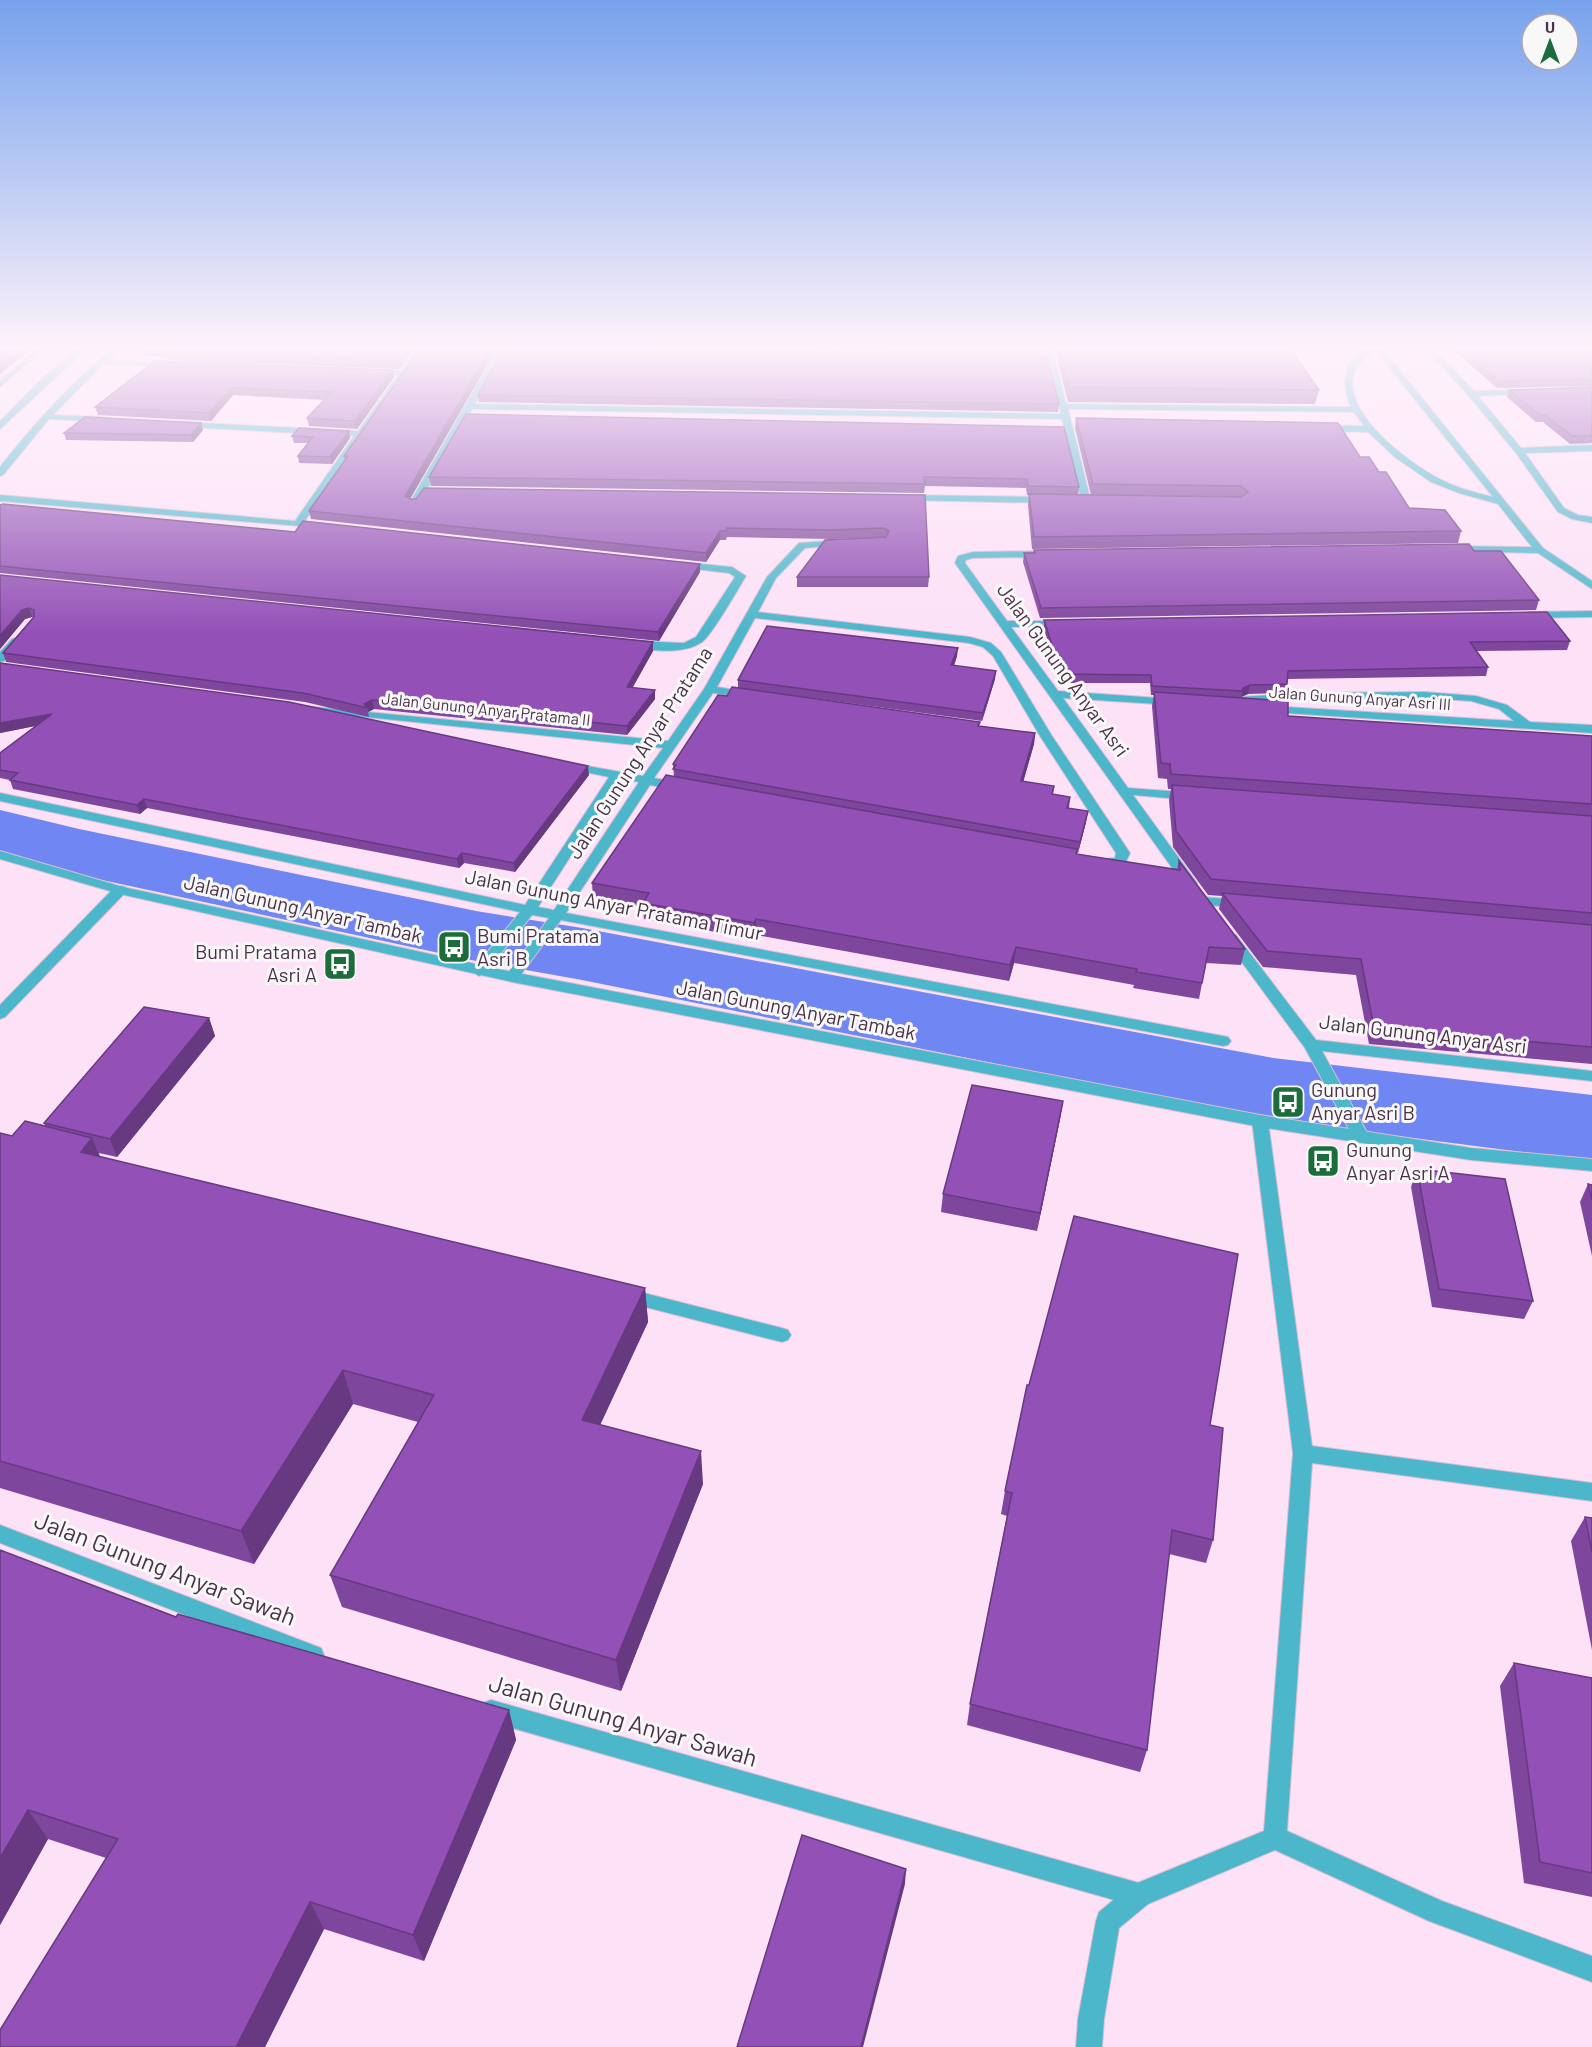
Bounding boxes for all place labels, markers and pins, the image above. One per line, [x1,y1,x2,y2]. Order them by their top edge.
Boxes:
place label: Bumi Pratama Asri B [477,923,599,970]
bus stop icon: Bumi Pratama Asri B [436,929,472,965]
place label: Bumi Pratama Asri A [195,939,317,986]
bus stop icon: Bumi Pratama Asri A [322,946,358,982]
place label: Gunung Anyar Asri B [1311,1077,1415,1124]
bus stop icon: Gunung Anyar Asri B [1270,1084,1306,1120]
place label: Gunung Anyar Asri A [1346,1137,1450,1184]
bus stop icon: Gunung Anyar Asri A [1305,1143,1341,1179]

